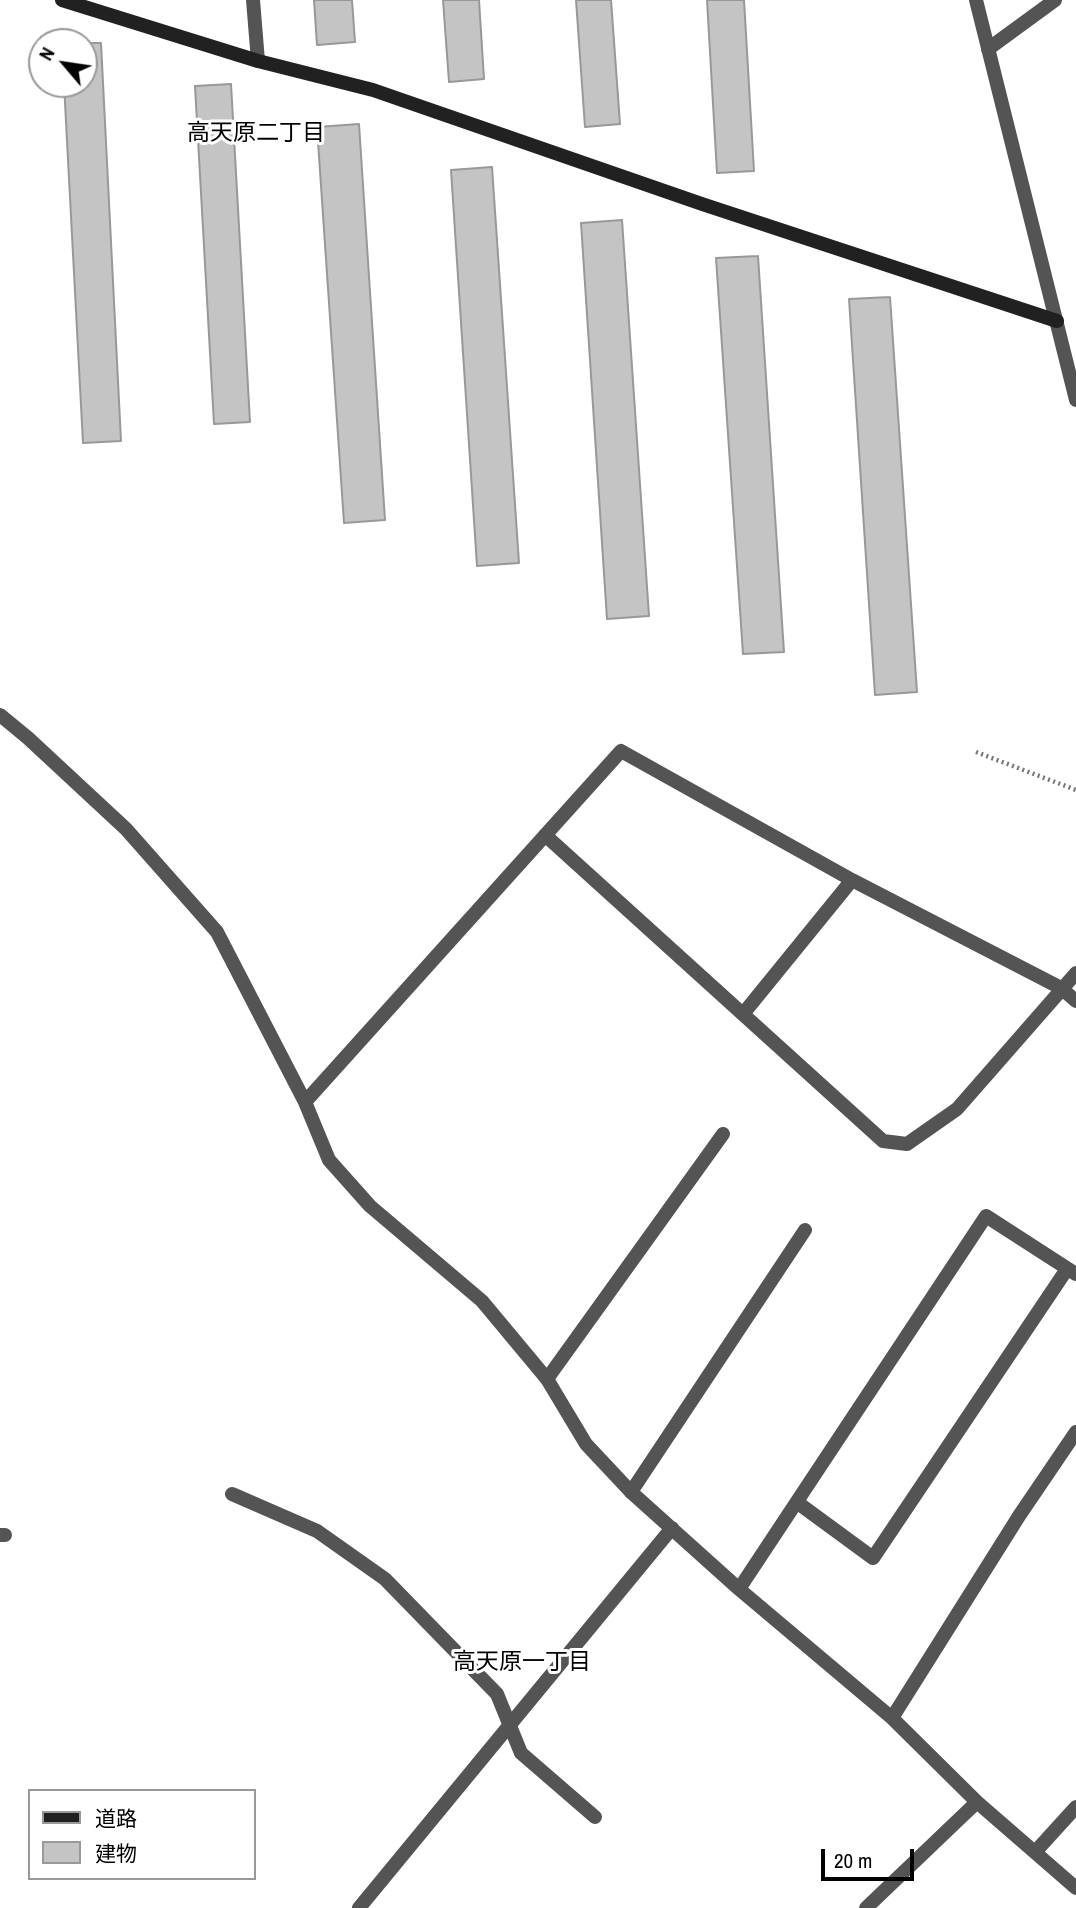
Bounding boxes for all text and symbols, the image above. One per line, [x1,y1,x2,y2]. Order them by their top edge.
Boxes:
north arrow [28,28,98,98]
text: N [32,43,60,65]
district label: 高天原二丁目 [187,120,325,148]
district label: 高天原一丁目 [453,1649,591,1677]
legend [28,1789,256,1880]
text: 道路 [95,1804,137,1833]
scale bar [824,1834,917,1878]
text: 建物 [95,1839,137,1868]
text: 20 m [834,1846,872,1875]

